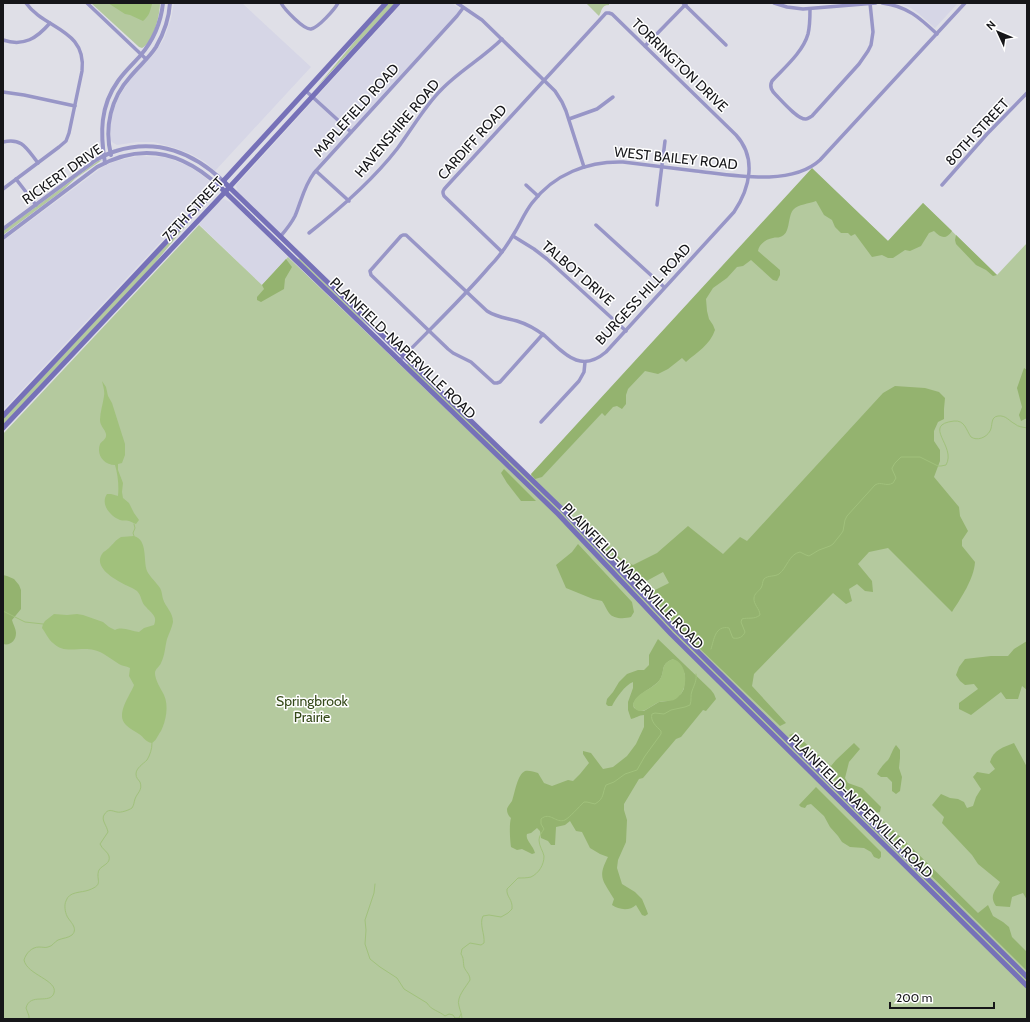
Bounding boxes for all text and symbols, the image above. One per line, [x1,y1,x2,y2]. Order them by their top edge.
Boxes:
north arrow [978,12,1018,52]
street label: TORRINGTON DRIVE [628,14,732,116]
text: N [983,17,999,33]
street label: MAPLEFIELD ROAD [309,60,403,160]
street label: HAVENSHIRE ROAD [351,75,443,181]
street label: 80TH STREET [941,94,1013,169]
street label: CARDIFF ROAD [433,101,511,183]
street label: RICKERT DRIVE [18,140,106,208]
street label: WEST BAILEY ROAD [613,143,739,173]
street label: 75TH STREET [158,172,228,245]
street label: TALBOT DRIVE [538,237,618,310]
street label: BURGESS HILL ROAD [591,240,695,348]
street label: PLAINFIELD-NAPERVILLE ROAD [326,273,480,423]
street label: PLAINFIELD-NAPERVILLE ROAD [558,499,708,653]
park label: Springbrook Prairie [276,692,349,726]
street label: PLAINFIELD-NAPERVILLE ROAD [785,730,937,882]
scale bar [890,984,994,1010]
text: 200 m [896,990,932,1005]

